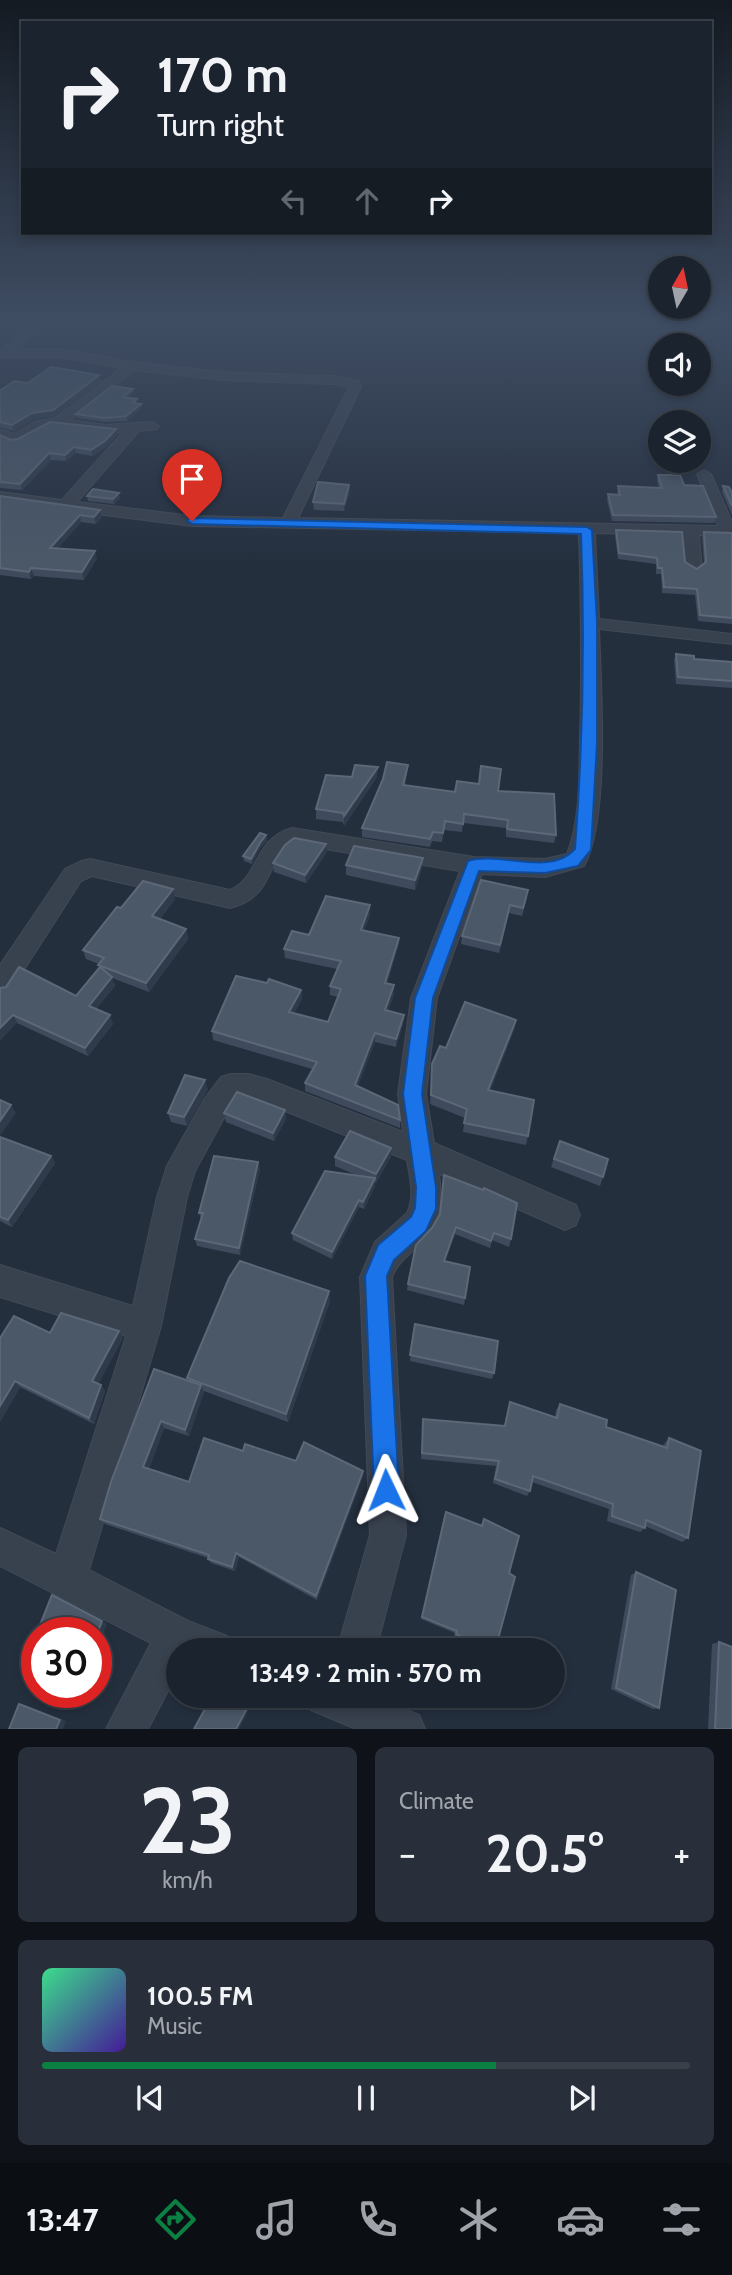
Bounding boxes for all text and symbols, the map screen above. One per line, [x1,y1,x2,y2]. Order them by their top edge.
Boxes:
text: 170 m [157,45,288,104]
icon: right [42,49,133,140]
text: Turn right [157,105,284,144]
icon: left [275,182,313,220]
icon: ahead [348,182,386,220]
icon: right [421,182,459,220]
north arrow [648,256,710,318]
map controls [648,256,711,473]
button: sound [648,333,711,396]
button: layers [648,410,711,473]
pin [162,449,222,521]
icon: arrive [173,460,211,498]
position arrow [349,1453,423,1527]
speed limit sign: 30 [21,1617,112,1708]
text: 13:49 · 2 min · 570 m [249,1657,482,1689]
text: 23 [139,1765,236,1876]
text: Climate [399,1787,474,1815]
text: 20.5° [485,1822,604,1885]
text: − [399,1830,416,1877]
text: + [673,1830,690,1877]
text: km/h [162,1866,213,1894]
text: 100.5 FM [147,1980,254,2012]
text: Music [147,2012,202,2040]
icon: previous [131,2079,169,2117]
icon: pause [347,2079,385,2117]
icon: next [563,2079,601,2117]
icon: directions [151,2195,200,2244]
icon: music [252,2195,301,2244]
icon: phone [353,2195,402,2244]
icon: climate [454,2195,503,2244]
icon: car [556,2195,605,2244]
icon: filters [657,2195,706,2244]
text: 13:47 [26,2200,98,2239]

